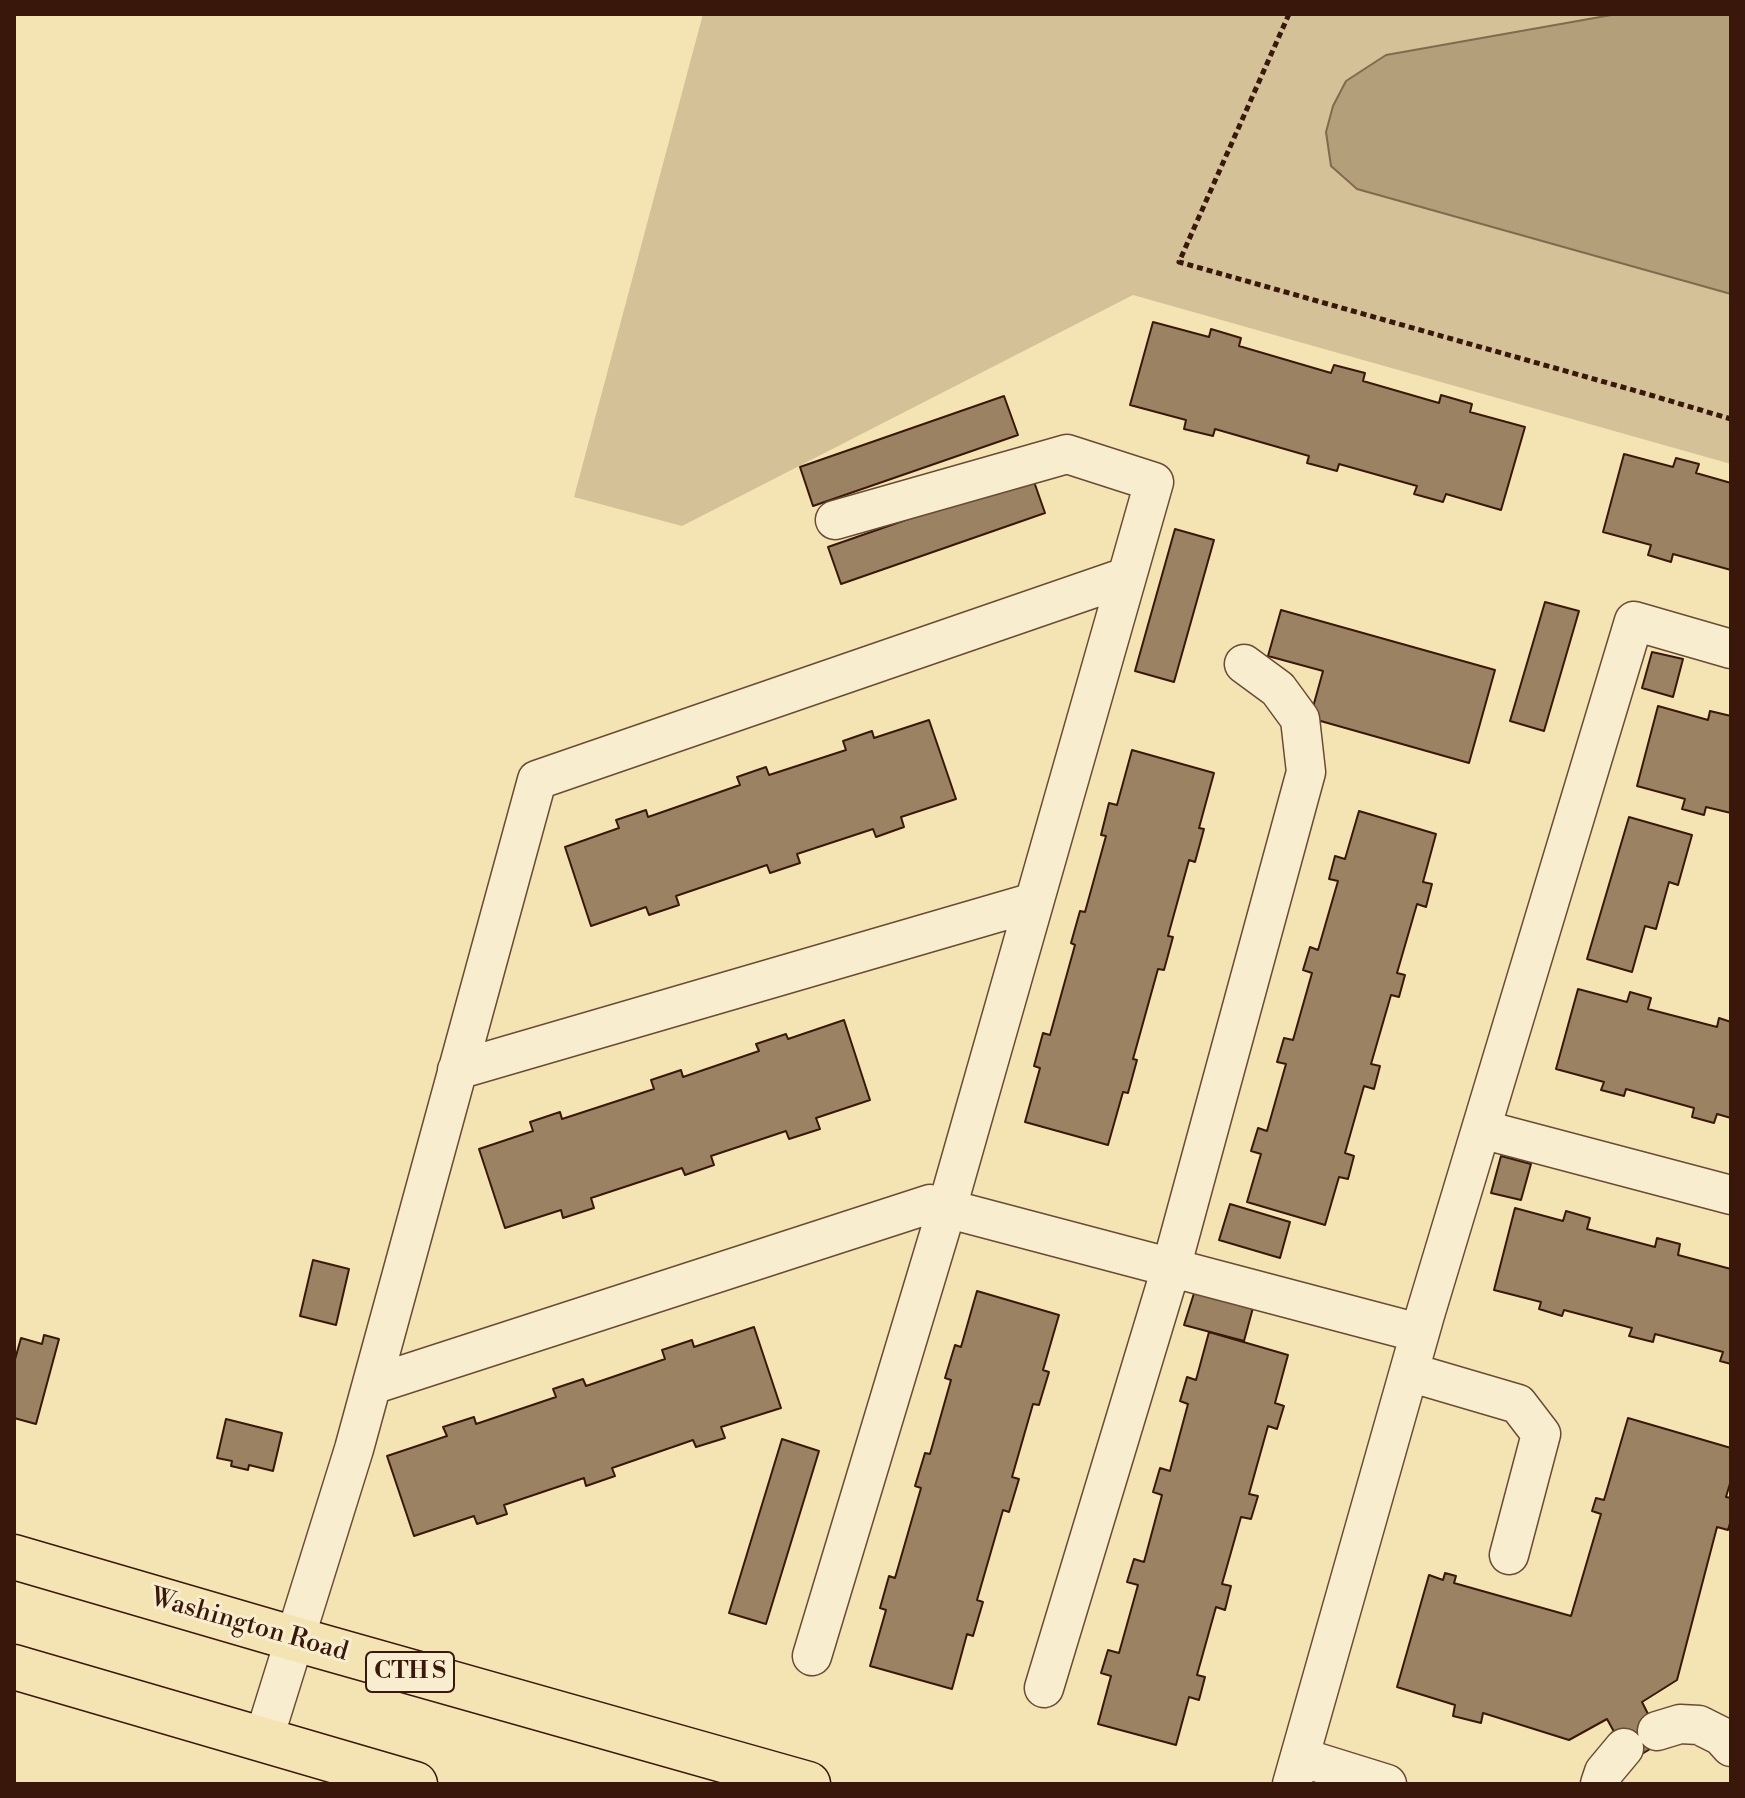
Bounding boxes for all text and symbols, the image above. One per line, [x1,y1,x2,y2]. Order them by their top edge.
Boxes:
street label: Washington Road [147,1583,351,1669]
road number: CTH S [366,1652,454,1692]

